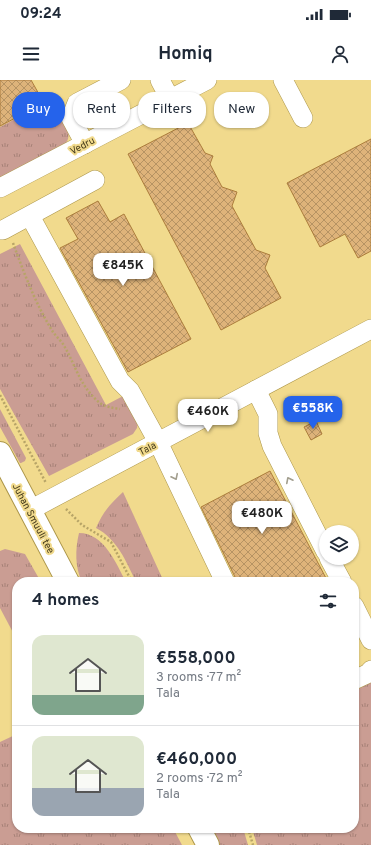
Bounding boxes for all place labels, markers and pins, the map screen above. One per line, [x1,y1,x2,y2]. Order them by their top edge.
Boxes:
pin: €845K [95,253,151,287]
pin: €558K [285,396,341,430]
pin: €460K [180,399,236,433]
pin: €480K [234,501,290,535]

